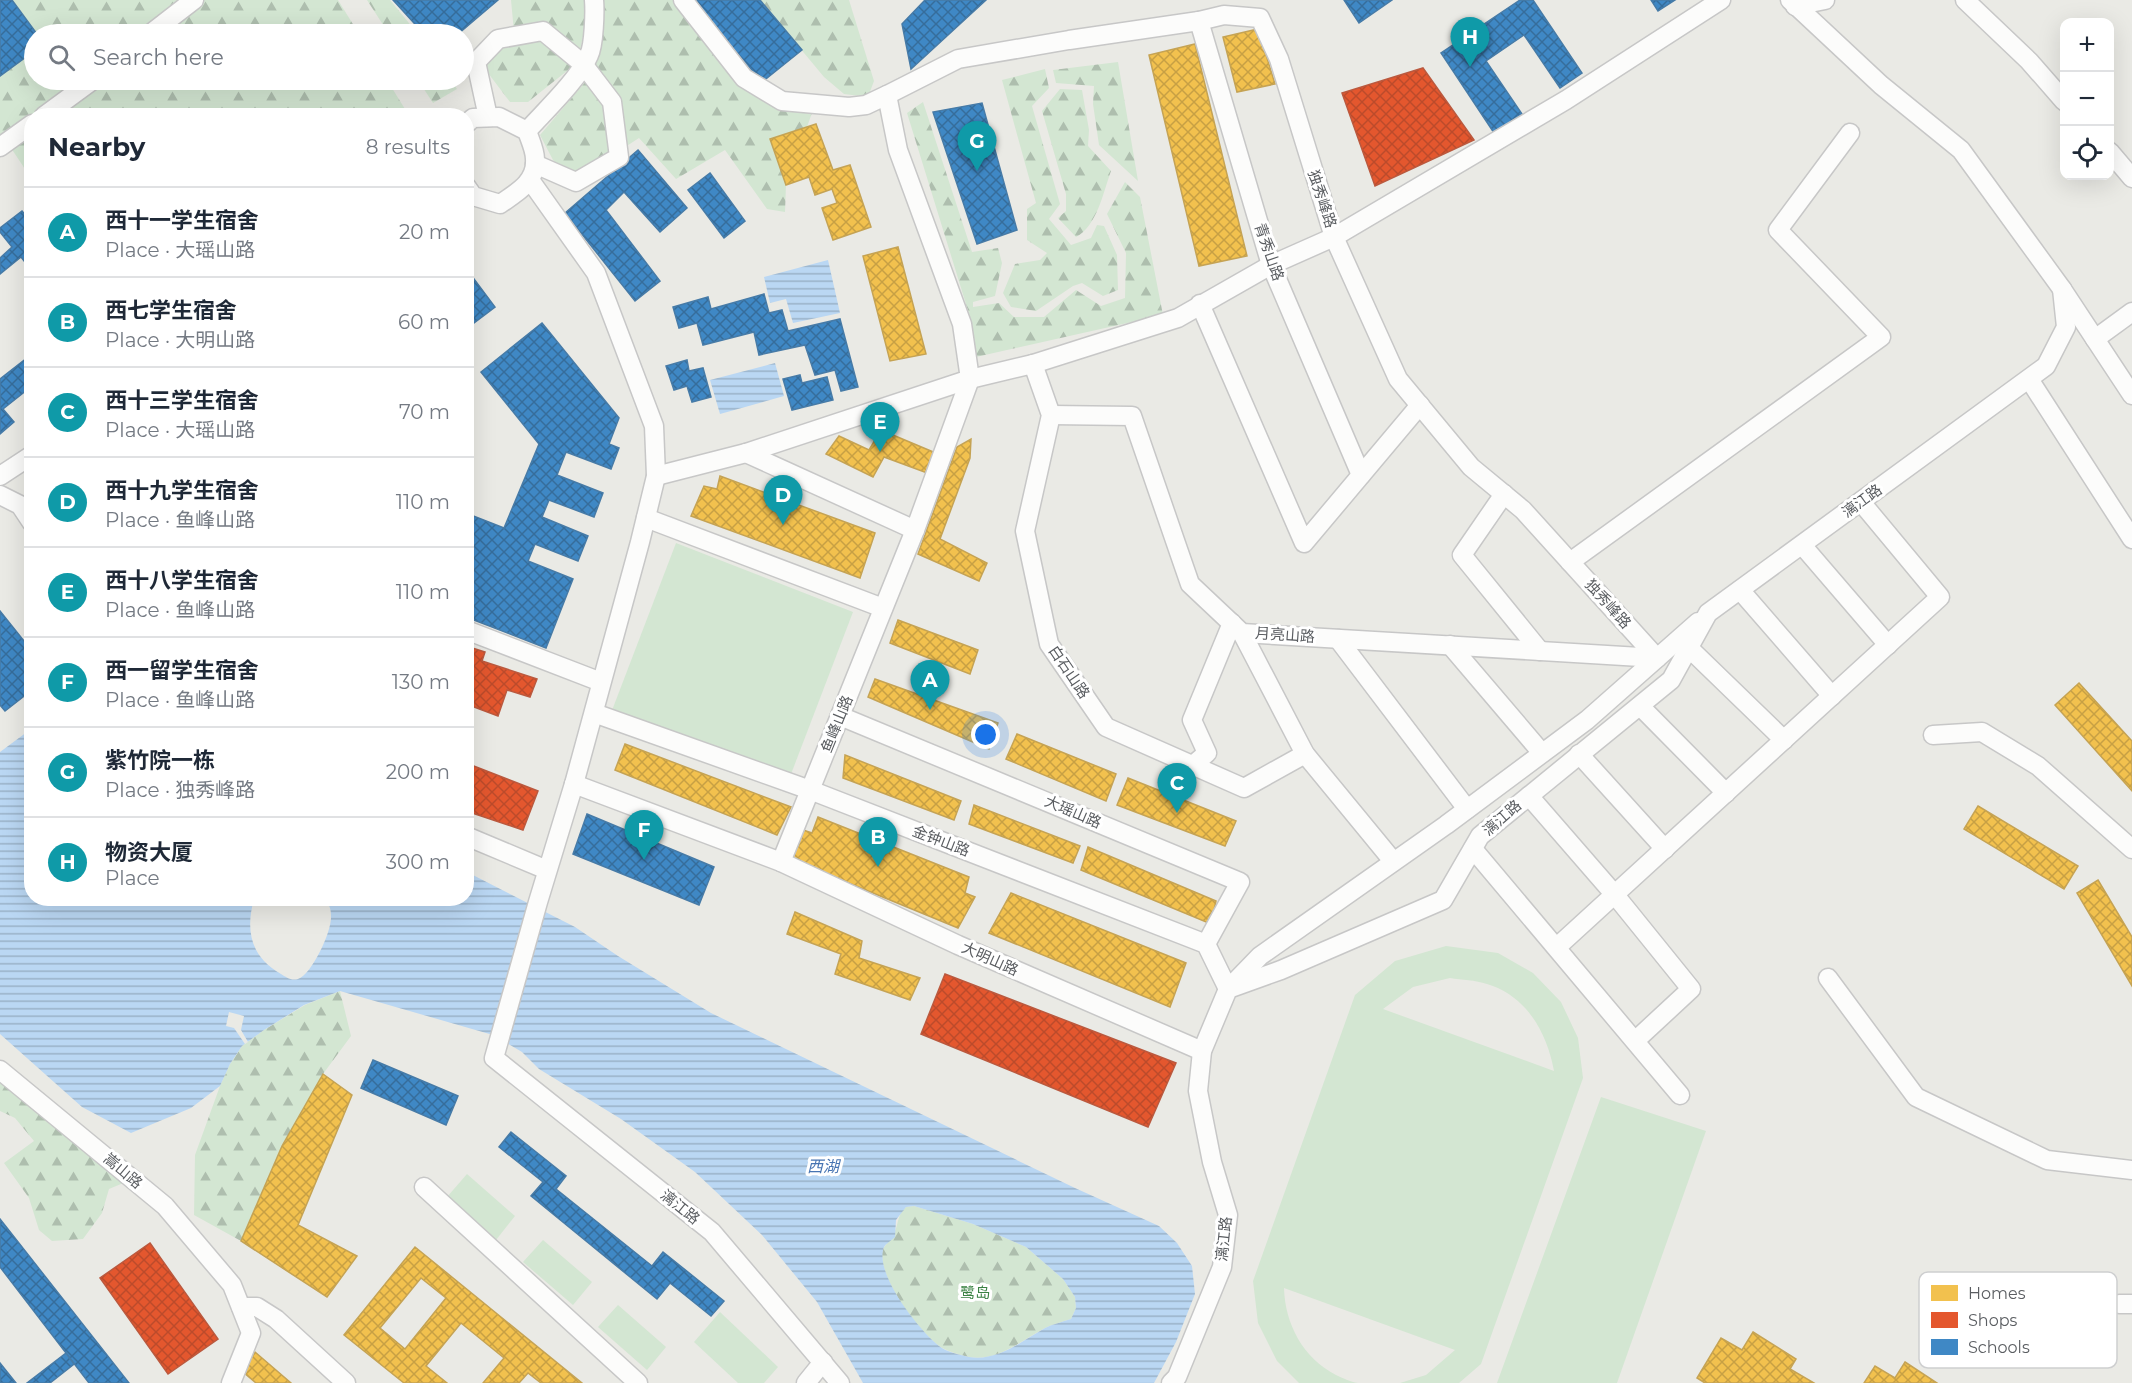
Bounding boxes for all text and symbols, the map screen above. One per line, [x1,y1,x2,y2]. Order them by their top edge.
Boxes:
pin: H [1450,17,1490,67]
map controls [2060,18,2114,180]
button: + [2060,18,2114,72]
search box [24,24,474,90]
icon: search [45,41,78,74]
text: Search here [93,44,224,71]
button: − [2060,72,2114,126]
pin: G [958,122,996,171]
button: locate [2060,126,2114,180]
text: Nearby [48,131,145,163]
text: 8 results [366,135,450,159]
street label: 独秀峰路 [1304,167,1341,230]
text: 西十一学生宿舍 [105,207,259,234]
text: A [60,220,75,244]
text: 20 m [399,220,450,244]
street label: 青秀山路 [1251,220,1288,283]
text: Place · 大瑶山路 [105,238,255,262]
text: 西七学生宿舍 [105,297,237,324]
text: B [60,310,75,334]
text: 60 m [398,310,450,334]
text: Place · 大明山路 [105,328,255,352]
text: 西十三学生宿舍 [105,387,259,414]
text: C [60,400,75,424]
text: 70 m [399,400,450,424]
pin: E [860,402,900,452]
text: Place · 大瑶山路 [105,418,255,442]
pin: D [764,476,802,525]
text: 西十九学生宿舍 [105,477,259,504]
street label: 漓江路 [1838,480,1885,522]
text: D [59,490,76,514]
text: 110 m [396,490,450,514]
text: Place · 鱼峰山路 [105,508,255,532]
text: 西十八学生宿舍 [105,567,259,594]
street label: 独秀峰路 [1581,575,1636,632]
text: E [61,580,74,604]
text: 110 m [396,580,450,604]
text: Place · 鱼峰山路 [105,598,255,622]
street label: 月亮山路 [1254,623,1316,646]
street label: 白石山路 [1045,642,1094,702]
text: 西一留学生宿舍 [105,657,259,684]
pin: A [910,660,950,710]
text: F [61,670,74,694]
text: 130 m [392,670,450,694]
text: Place · 鱼峰山路 [105,688,255,712]
street label: 鱼峰山路 [816,692,857,755]
your location [971,720,1000,749]
text: 紫竹院一栋 [105,747,215,774]
text: G [60,760,75,784]
text: 200 m [386,760,450,784]
pin: C [1158,764,1196,813]
text: Place · 独秀峰路 [105,778,255,802]
street label: 大瑶山路 [1042,791,1105,832]
street label: 漓江路 [1478,796,1525,840]
pin: F [624,810,664,860]
pin: B [858,818,898,867]
street label: 金钟山路 [910,821,973,860]
text: 物资大厦 [105,839,193,866]
text: H [59,850,76,874]
text: 300 m [386,850,450,874]
text: Place [105,866,160,890]
street label: 大明山路 [959,938,1021,979]
street label: 嵩山路 [100,1149,147,1192]
water label: 西湖 [807,1157,842,1176]
street label: 漓江路 [657,1185,704,1228]
street label: 漓江路 [1212,1216,1235,1262]
legend [1919,1272,2117,1368]
park label: 鹭岛 [960,1283,990,1302]
text: Homes [1968,1284,2026,1303]
text: Shops [1968,1311,2018,1330]
text: Schools [1968,1338,2030,1357]

